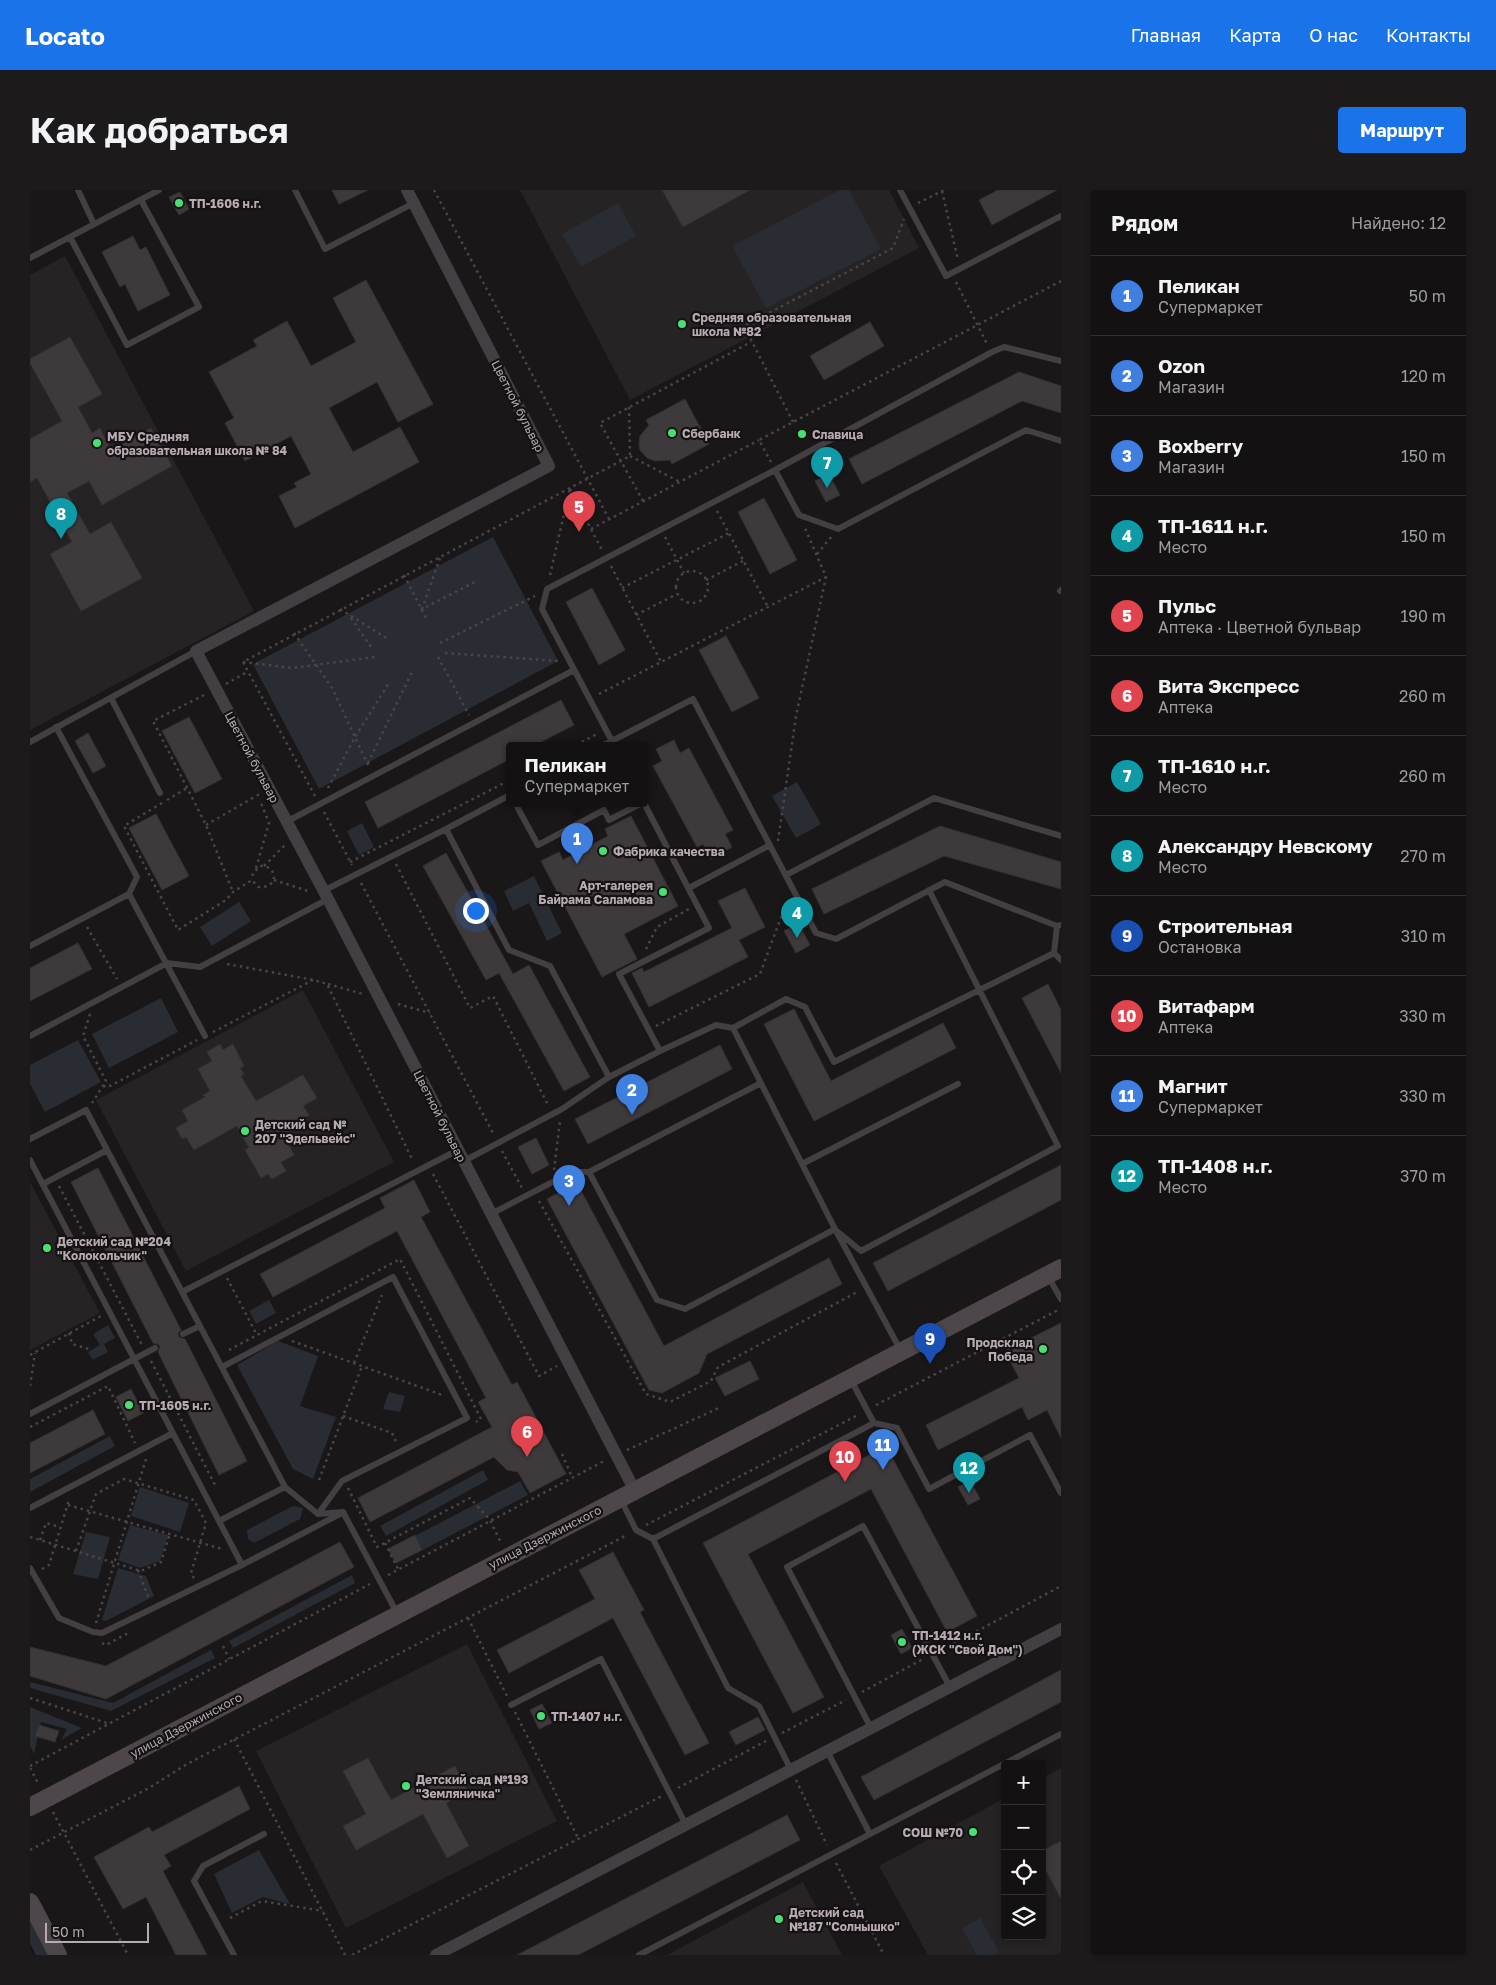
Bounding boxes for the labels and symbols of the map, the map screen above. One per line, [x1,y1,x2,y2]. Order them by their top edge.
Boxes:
place label: ТП-1606 н.г. [189,196,262,211]
marker: ТП-1606 н.г. [173,197,185,209]
place label: Средняя образовательная школа №82 [692,310,851,339]
marker: Средняя образовательная школа №82 [676,318,688,330]
street label: Цветной бульвар [488,358,548,454]
place label: Сбербанк [682,426,741,441]
marker: Сбербанк [666,427,678,439]
place label: Славица [812,427,863,442]
marker: Славица [796,428,808,440]
place label: МБУ Средняя образовательная школа № 84 [107,429,288,458]
marker: МБУ Средняя образовательная школа № 84 [91,437,103,449]
pin: 7 [811,447,843,488]
pin: 5 [563,491,595,532]
pin: 8 [45,498,77,539]
street label: Цветной бульвар [222,709,282,805]
pin: 1 [561,823,593,864]
place label: Фабрика качества [613,844,725,859]
marker: Фабрика качества [597,845,609,857]
place label: Арт-галерея Байрама Саламова [538,878,653,907]
marker: Арт-галерея Байрама Саламова [657,886,669,898]
pin: 4 [781,897,813,938]
your location [463,898,489,924]
street label: Цветной бульвар [410,1068,470,1164]
pin: 2 [616,1074,648,1115]
place label: Детский сад № 207 "Эдельвейс" [255,1117,355,1146]
marker: Детский сад № 207 "Эдельвейс" [239,1125,251,1137]
pin: 3 [553,1165,585,1206]
place label: Детский сад №204 "Колокольчик" [57,1234,171,1263]
marker: Детский сад №204 "Колокольчик" [41,1242,53,1254]
pin: 9 [914,1323,946,1364]
place label: Продсклад Победа [966,1335,1033,1364]
marker: Продсклад Победа [1037,1343,1049,1355]
place label: ТП-1605 н.г. [139,1398,212,1413]
marker: ТП-1605 н.г. [123,1399,135,1411]
pin: 6 [511,1416,543,1457]
pin: 11 [867,1429,899,1470]
pin: 10 [829,1441,861,1482]
pin: 12 [953,1452,985,1493]
street label: улица Дзержинского [486,1502,604,1572]
place label: ТП-1412 н.г. (ЖСК "Свой Дом") [912,1628,1022,1657]
marker: ТП-1412 н.г. (ЖСК "Свой Дом") [896,1636,908,1648]
street label: улица Дзержинского [128,1689,244,1761]
place label: ТП-1407 н.г. [551,1709,623,1724]
marker: ТП-1407 н.г. [535,1710,547,1722]
place label: Детский сад №193 "Земляничка" [416,1772,528,1801]
marker: Детский сад №193 "Земляничка" [400,1780,412,1792]
place label: СОШ №70 [903,1825,963,1840]
marker: СОШ №70 [967,1826,979,1838]
place label: Детский сад №187 "Солнышко" [789,1905,900,1934]
marker: Детский сад №187 "Солнышко" [773,1913,785,1925]
scale bar [45,1920,149,1943]

